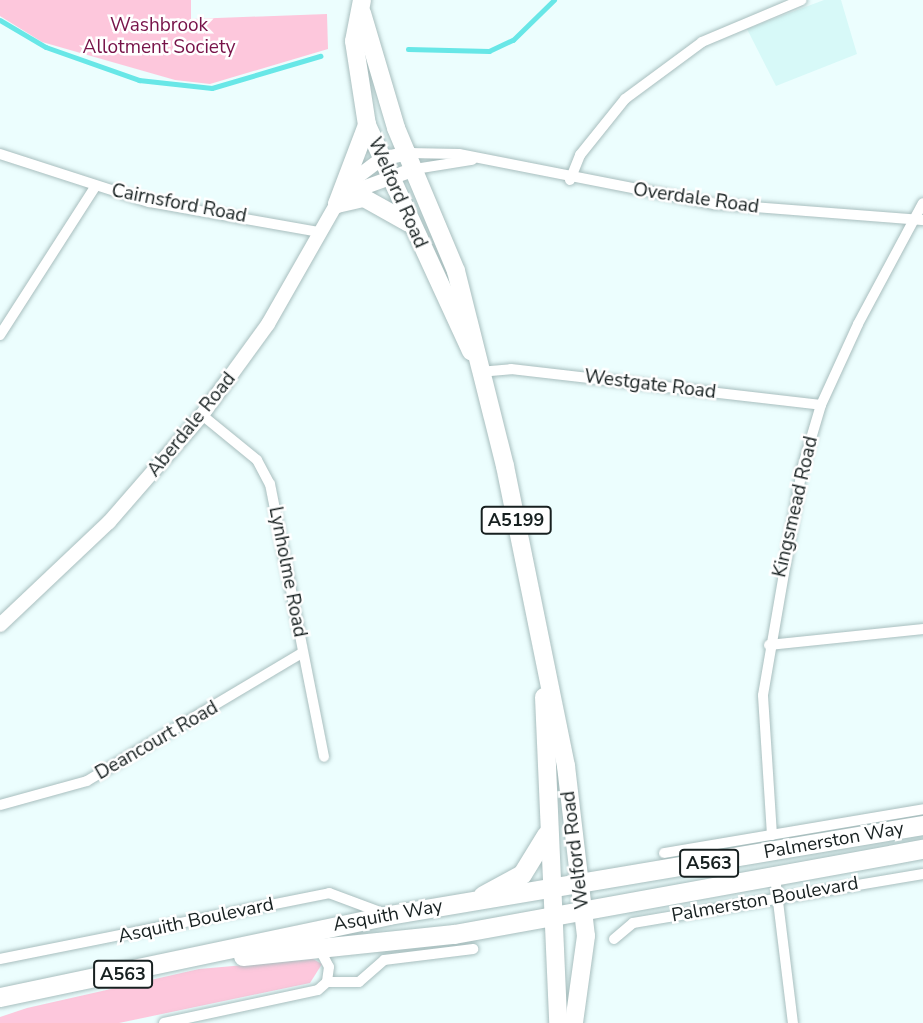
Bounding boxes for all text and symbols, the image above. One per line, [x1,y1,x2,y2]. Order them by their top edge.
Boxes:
park label: Washbrook Allotment Society [83,15,235,59]
street label: Welford Road [362,134,432,252]
street label: Overdale Road [632,179,760,219]
street label: Cairnsford Road [110,180,248,228]
street label: Westgate Road [583,366,717,404]
street label: Aberdale Road [143,368,241,482]
street label: Kingsmead Road [769,434,823,580]
street label: Lynholme Road [263,505,311,639]
road number: A5199 [479,506,553,534]
street label: Deancourt Road [92,697,222,785]
street label: Welford Road [557,790,595,910]
street label: Palmerston Way [762,817,906,865]
road number: A563 [678,848,740,878]
street label: Palmerston Boulevard [670,872,860,928]
street label: Asquith Boulevard [116,893,276,949]
street label: Asquith Way [331,895,445,937]
road number: A563 [92,959,154,988]

